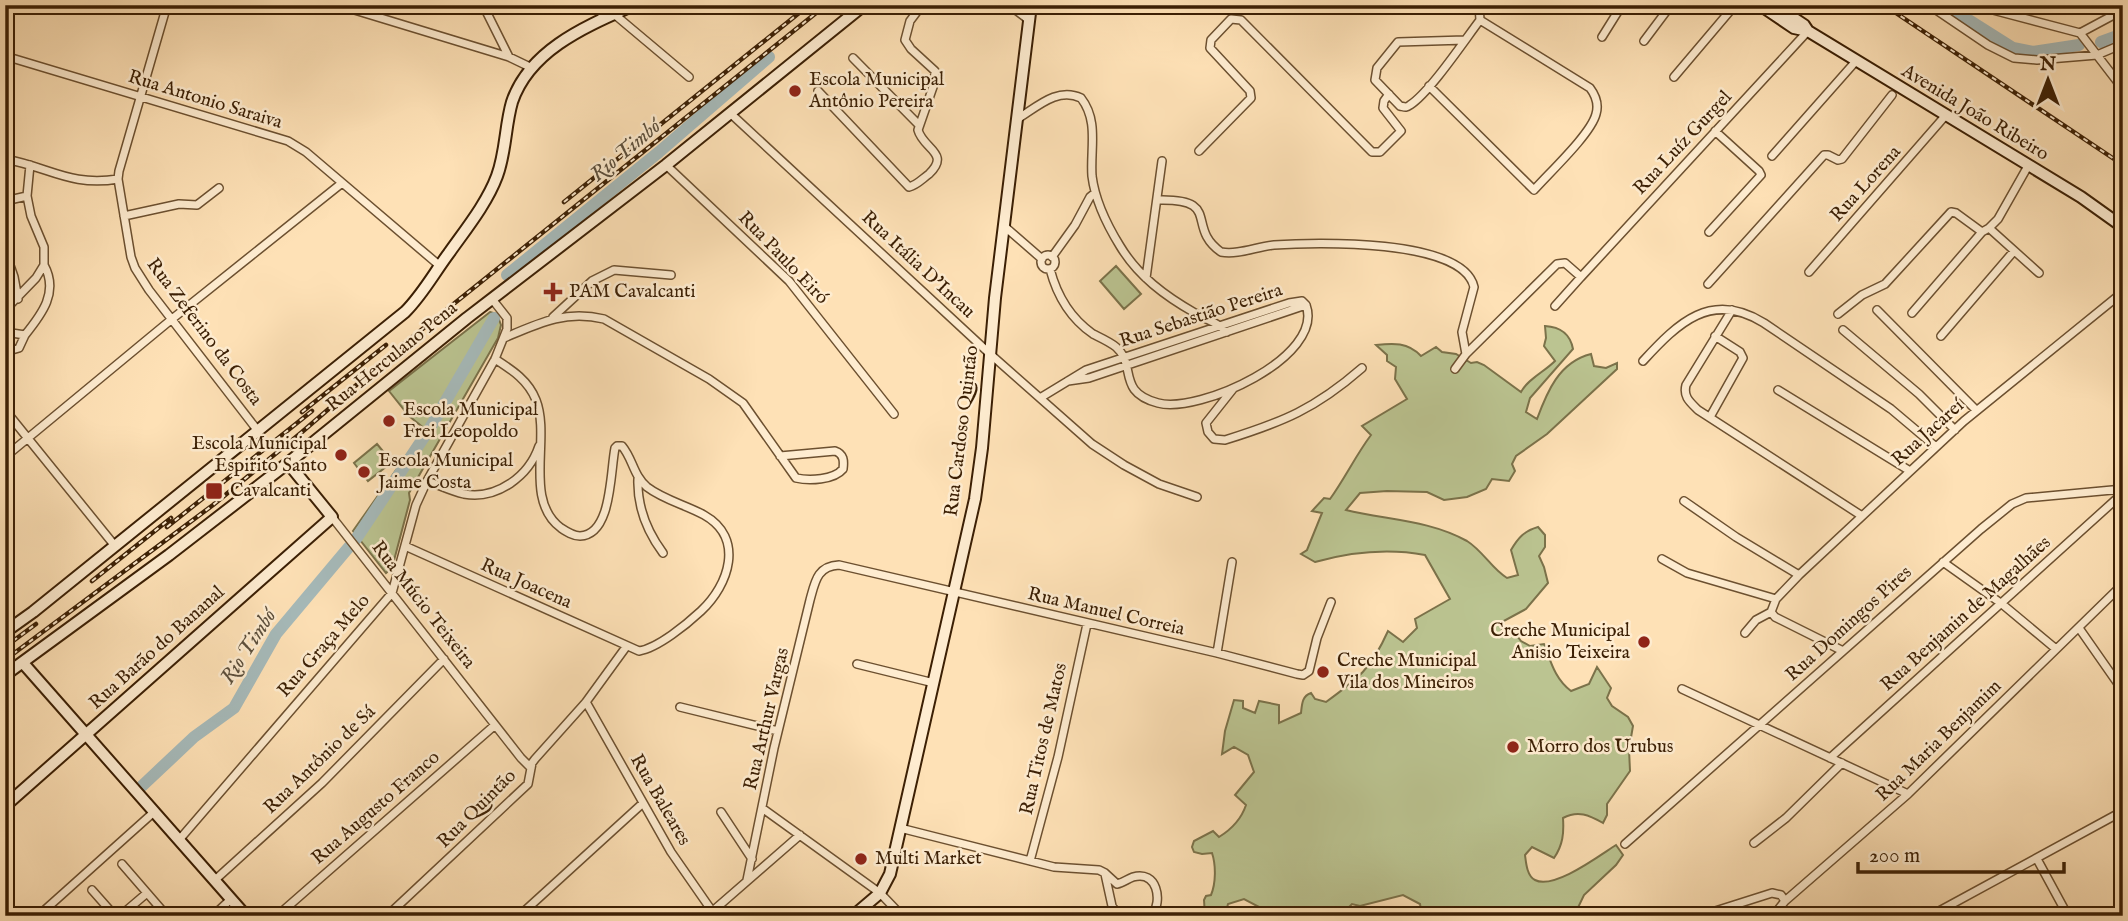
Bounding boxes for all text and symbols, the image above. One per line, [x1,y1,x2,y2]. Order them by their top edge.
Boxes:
north arrow [2012,46,2082,116]
text: N [2039,53,2057,77]
street label: Avenida João Ribeiro [1896,59,2053,166]
street label: Rua Antonio Saraiva [125,65,286,135]
place label: Escola Municipal Antônio Pereira [808,68,945,114]
marker: Escola Municipal Antônio Pereira [787,83,803,99]
street label: Rua Luíz Gurgel [1628,85,1738,200]
water label: Rio Timbó [585,112,669,188]
street label: Rua Lorena [1825,140,1907,227]
street label: Rua Paulo Eiró [733,206,833,310]
street label: Rua Itália D'Incau [856,206,980,324]
street label: Rua Zeferino da Costa [141,254,268,411]
street label: Rua Sebastião Pereira [1117,278,1286,354]
place label: PAM Cavalcanti [569,280,696,304]
marker: PAM Cavalcanti [543,282,563,302]
street label: Rua Herculano Pena [321,296,463,417]
street label: Rua Cardoso Quintão [940,344,984,518]
street label: Rua Jacareí [1887,393,1971,472]
place label: Escola Municipal Frei Leopoldo [403,398,539,444]
marker: Escola Municipal Frei Leopoldo [381,413,397,429]
place label: Escola Municipal Espirito Santo [192,432,328,478]
marker: Escola Municipal Espirito Santo [333,447,349,463]
place label: Escola Municipal Jaime Costa [376,449,514,495]
marker: Escola Municipal Jaime Costa [356,464,372,480]
place label: Cavalcanti [230,479,311,503]
marker: Cavalcanti [204,481,224,501]
street label: Rua Benjamin de Magalhães [1876,531,2056,697]
street label: Rua Múcio Teixeira [366,536,481,674]
street label: Rua Joacena [477,553,576,615]
street label: Rua Domingos Pires [1781,561,1917,687]
street label: Rua Barão do Bananal [84,580,230,715]
street label: Rua Manuel Correia [1025,582,1188,642]
street label: Rua Graça Melo [273,589,375,703]
water label: Rio Timbó [215,602,284,690]
place label: Creche Municipal An¡sio Teixeira [1490,619,1631,665]
marker: Creche Municipal An¡sio Teixeira [1636,634,1652,650]
street label: Rua Arthur Vargas [739,645,795,793]
place label: Creche Municipal Vila dos Mineiros [1336,649,1478,695]
street label: Rua Titos de Matos [1015,661,1073,817]
marker: Creche Municipal Vila dos Mineiros [1315,664,1331,680]
street label: Rua Maria Benjamim [1871,675,2007,807]
street label: Rua Antônio de Sá [259,700,382,820]
place label: Morro dos Urubus [1527,735,1673,759]
marker: Morro dos Urubus [1505,739,1521,755]
street label: Rua Augusto Franco [307,746,445,870]
street label: Rua Baleares [624,750,696,850]
street label: Rua Quintão [432,764,522,854]
scale bar [1858,830,2065,874]
text: 200 m [1869,843,1920,870]
place label: Multi Market [875,847,982,871]
marker: Multi Market [853,851,869,867]

